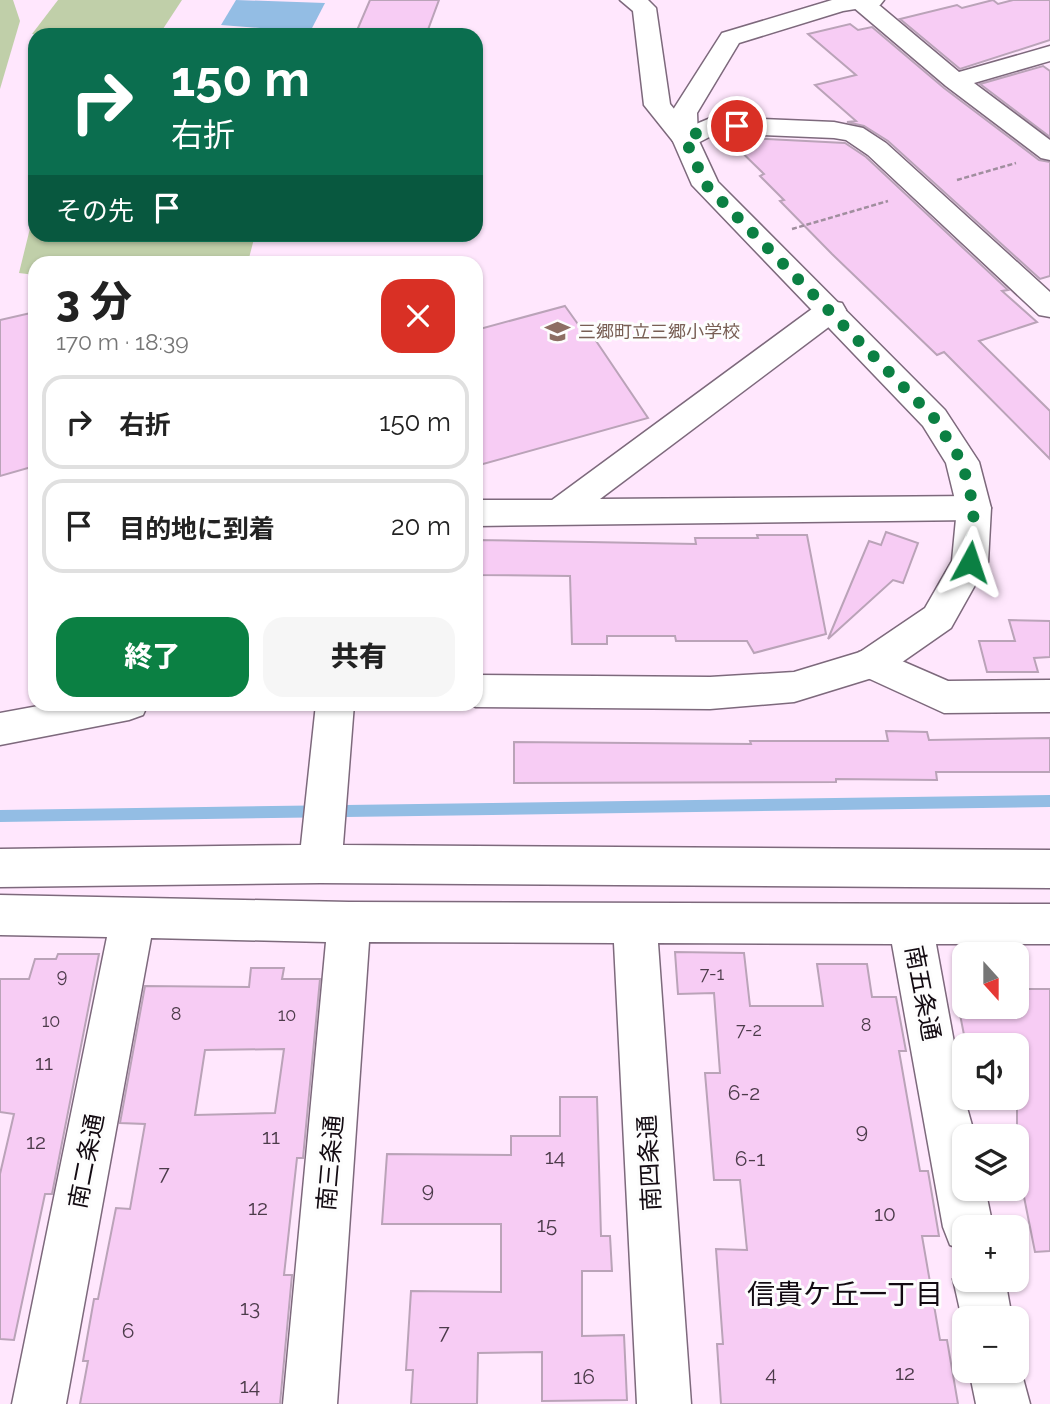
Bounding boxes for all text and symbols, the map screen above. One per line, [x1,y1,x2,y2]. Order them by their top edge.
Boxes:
text: 150 m [171,50,310,107]
icon: right [56,56,147,147]
pin [707,96,767,156]
icon: arrive [718,107,756,145]
text: 右折 [171,116,235,153]
icon: arrive [148,189,186,227]
text: その先 [56,196,134,226]
text: 3 分 [56,277,132,326]
button: close [381,279,455,353]
school or university icon: 三郷町立三郷小学校 [544,317,572,345]
place label: 三郷町立三郷小学校 [578,321,740,342]
text: 170 m · 18:39 [56,328,189,355]
icon: right [60,403,98,441]
text: 150 m [379,407,451,437]
text: 右折 [119,410,171,440]
icon: arrive [60,507,98,545]
text: 20 m [391,511,451,541]
text: 目的地に到着 [119,514,275,544]
position arrow [933,525,1007,599]
button: 終了 [56,617,249,697]
button: 共有 [263,617,455,697]
north arrow [952,942,1029,1018]
map controls [952,942,1029,1383]
street label: 南五条通 [900,943,946,1043]
house number: 7-1 [700,963,724,984]
house number: 9 [57,965,67,986]
house number: 8 [171,1003,181,1024]
house number: 10 [278,1004,296,1025]
house number: 10 [42,1010,60,1031]
house number: 8 [861,1014,871,1035]
house number: 7-2 [736,1019,762,1040]
button: sound [952,1033,1029,1110]
house number: 11 [35,1050,53,1075]
house number: 6-2 [728,1080,760,1105]
street label: 南二条通 [63,1111,109,1211]
street label: 南三条通 [311,1114,349,1212]
street label: 南四条通 [632,1114,666,1212]
house number: 9 [856,1118,868,1143]
house number: 11 [262,1124,280,1149]
button: layers [952,1124,1029,1201]
house number: 12 [26,1129,46,1154]
house number: 14 [545,1144,565,1169]
house number: 6-1 [735,1146,765,1171]
house number: 7 [158,1160,170,1185]
house number: 9 [422,1177,434,1202]
house number: 12 [248,1195,268,1220]
house number: 10 [874,1201,896,1226]
house number: 15 [537,1212,557,1237]
button: + [952,1215,1029,1292]
district label: 信貴ケ丘一丁目 [747,1278,943,1311]
house number: 13 [240,1295,260,1320]
button: − [952,1306,1029,1383]
house number: 6 [122,1318,134,1343]
house number: 7 [438,1319,450,1344]
house number: 12 [895,1360,915,1385]
house number: 4 [765,1361,777,1386]
house number: 16 [573,1364,595,1389]
house number: 14 [240,1373,260,1398]

